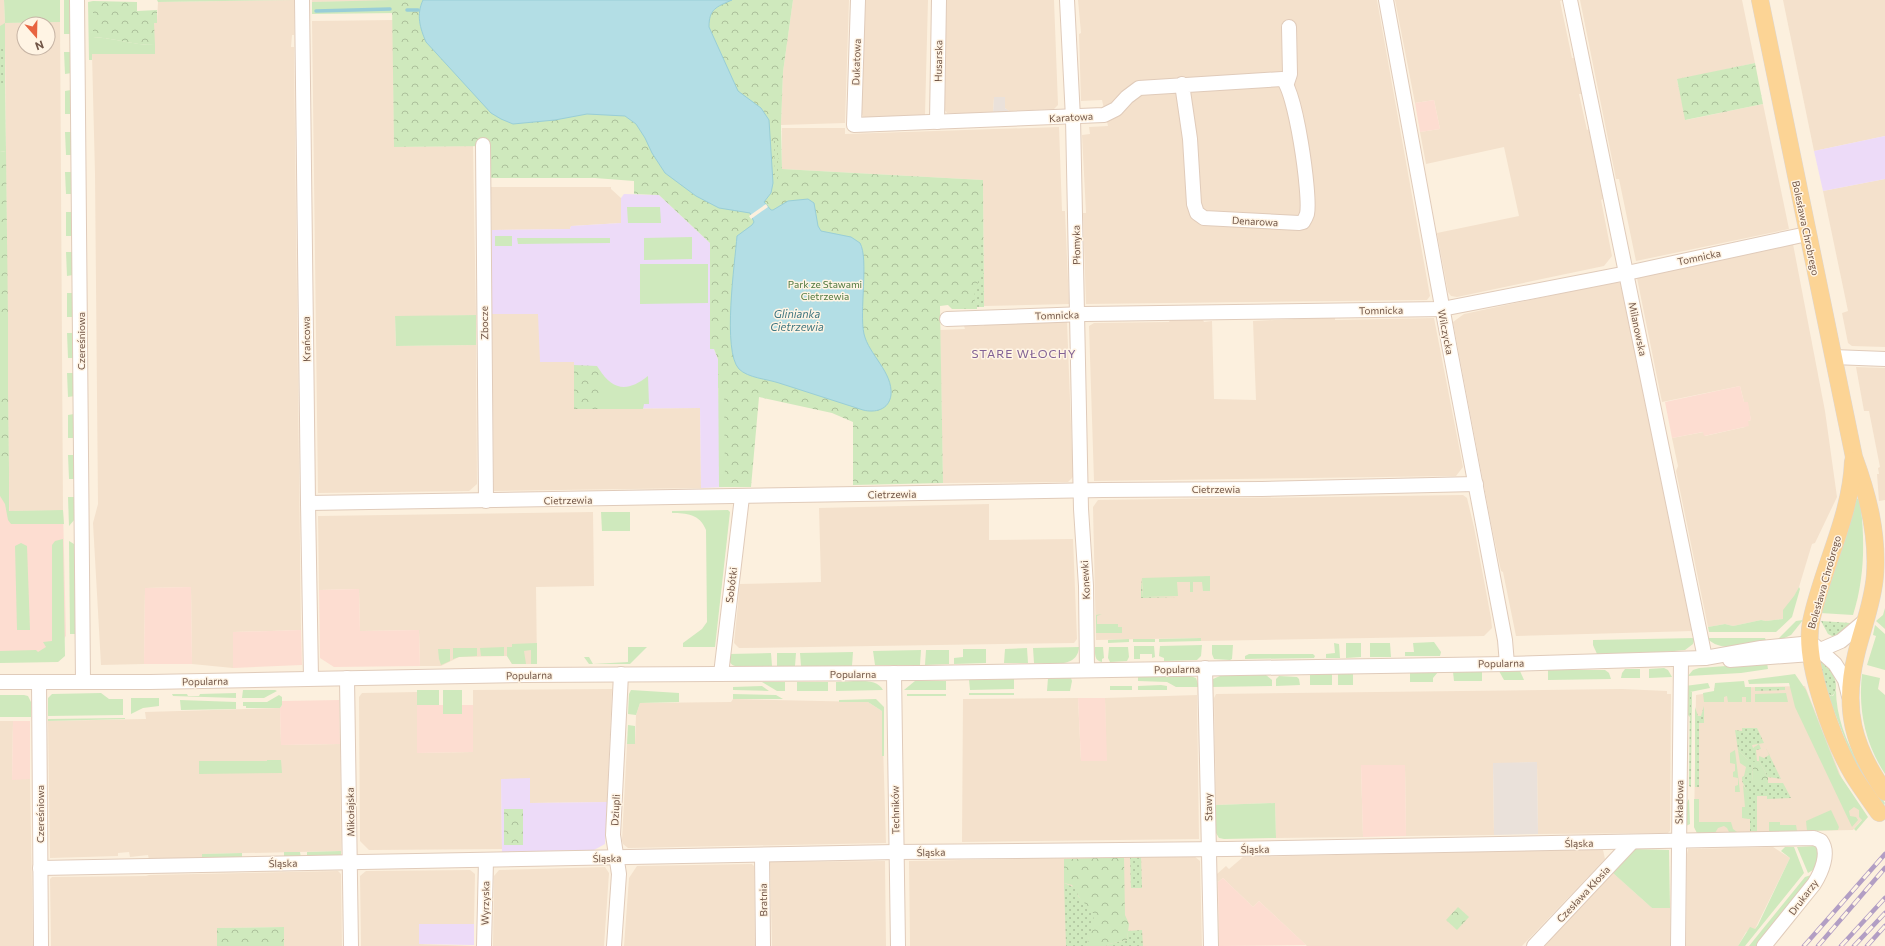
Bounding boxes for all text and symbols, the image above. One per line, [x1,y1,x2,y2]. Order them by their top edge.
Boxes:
north arrow [16,16,56,56]
text: N [33,38,46,53]
street label: Dukatowa [849,39,863,85]
street label: Husarska [932,40,944,82]
street label: Karatowa [1049,110,1093,124]
street label: Bolesława Chrobrego [1790,179,1822,277]
street label: Denarowa [1232,214,1278,228]
street label: Płomyka [1070,225,1082,265]
street label: Tomnicka [1676,247,1722,267]
park label: Park ze Stawami Cietrzewia [788,278,862,302]
street label: Milanowska [1626,301,1650,357]
street label: Tomnicka [1359,304,1403,316]
street label: Zbocze [478,306,490,340]
water label: Glinianka Cietrzewia [770,307,824,333]
street label: Tomnicka [1035,308,1079,322]
street label: Wilczycka [1436,308,1456,356]
street label: Czereśniowa [75,312,87,370]
street label: Krańcowa [300,316,312,362]
district label: STARE WŁOCHY [971,346,1077,360]
street label: Cietrzewia [1192,483,1240,495]
street label: Cietrzewia [868,488,916,500]
street label: Cietrzewia [544,494,592,506]
street label: Bolesława Chrobrego [1805,534,1843,630]
street label: Konewki [1078,560,1092,600]
street label: Sobótki [723,567,739,603]
street label: Popularna [1478,657,1524,669]
street label: Popularna [1154,663,1200,675]
street label: Popularna [830,668,876,680]
street label: Popularna [506,669,552,681]
street label: Popularna [182,675,228,687]
street label: Składowa [1673,780,1685,824]
street label: Czereśniowa [34,785,46,843]
street label: Techników [889,785,901,835]
street label: Mikołajska [344,787,356,837]
street label: Stawy [1202,793,1214,821]
street label: Dziupli [608,794,622,826]
street label: Śląska [1564,837,1594,849]
street label: Śląska [1240,843,1270,855]
street label: Śląska [916,846,946,858]
street label: Śląska [592,852,622,864]
street label: Śląska [268,857,298,869]
street label: Czesława Kłosia [1554,863,1612,925]
street label: Drukarzy [1786,877,1820,917]
street label: Wyrzyska [479,881,491,925]
street label: Bratnia [757,883,769,917]

